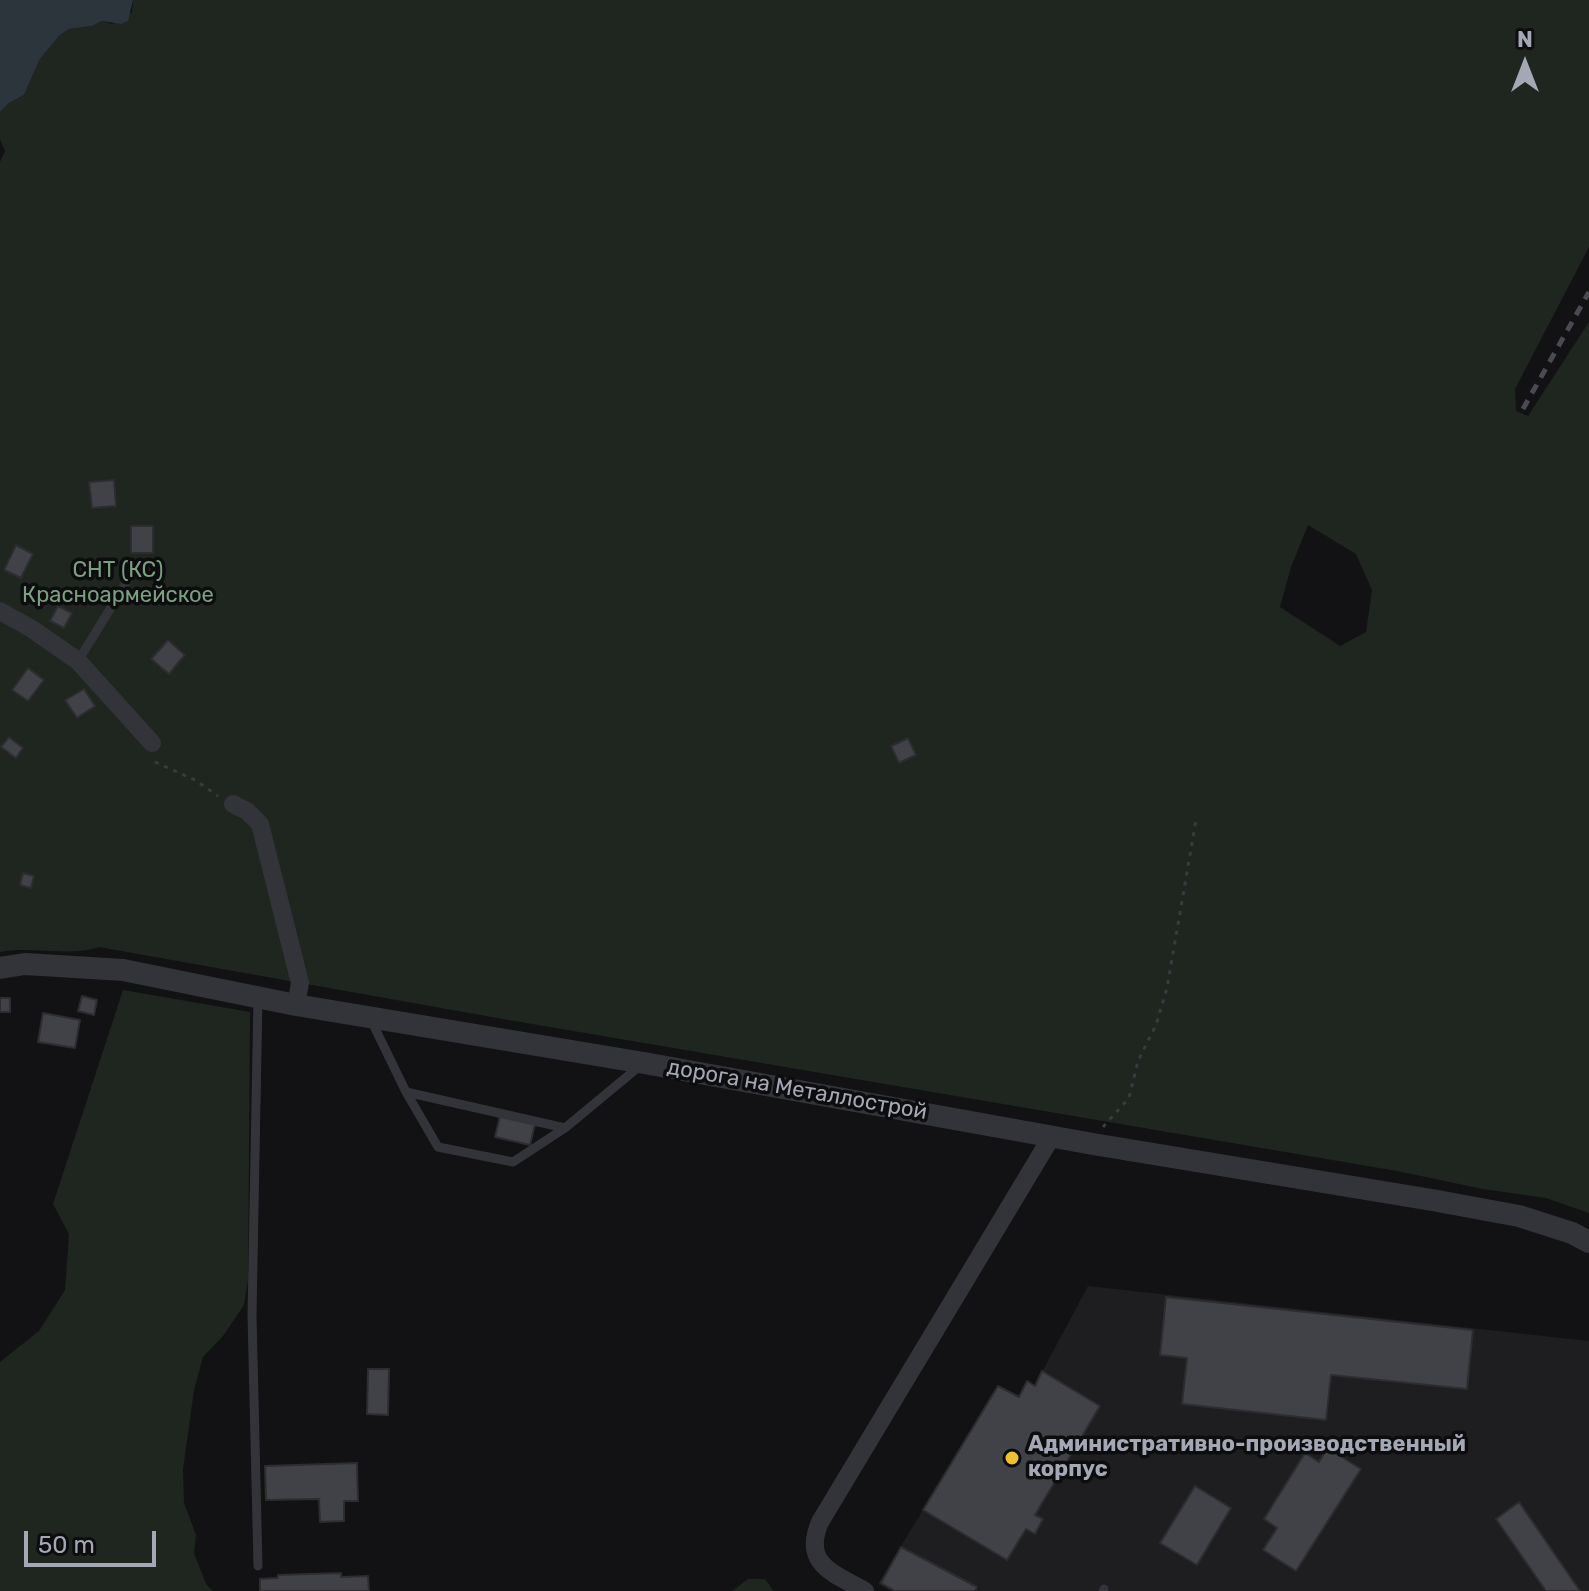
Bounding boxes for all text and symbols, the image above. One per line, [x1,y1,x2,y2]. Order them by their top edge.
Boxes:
north arrow [1485,24,1565,104]
text: N [1517,26,1533,53]
park label: СНТ (КС) Красноармейское [22,558,214,610]
street label: дорога на Металлострой [665,1054,929,1126]
place label: Административно-производственный корпус [1028,1432,1466,1484]
marker: Административно-производственный корпус [1003,1449,1021,1467]
scale bar [28,1515,160,1565]
text: 50 m [38,1531,95,1559]

